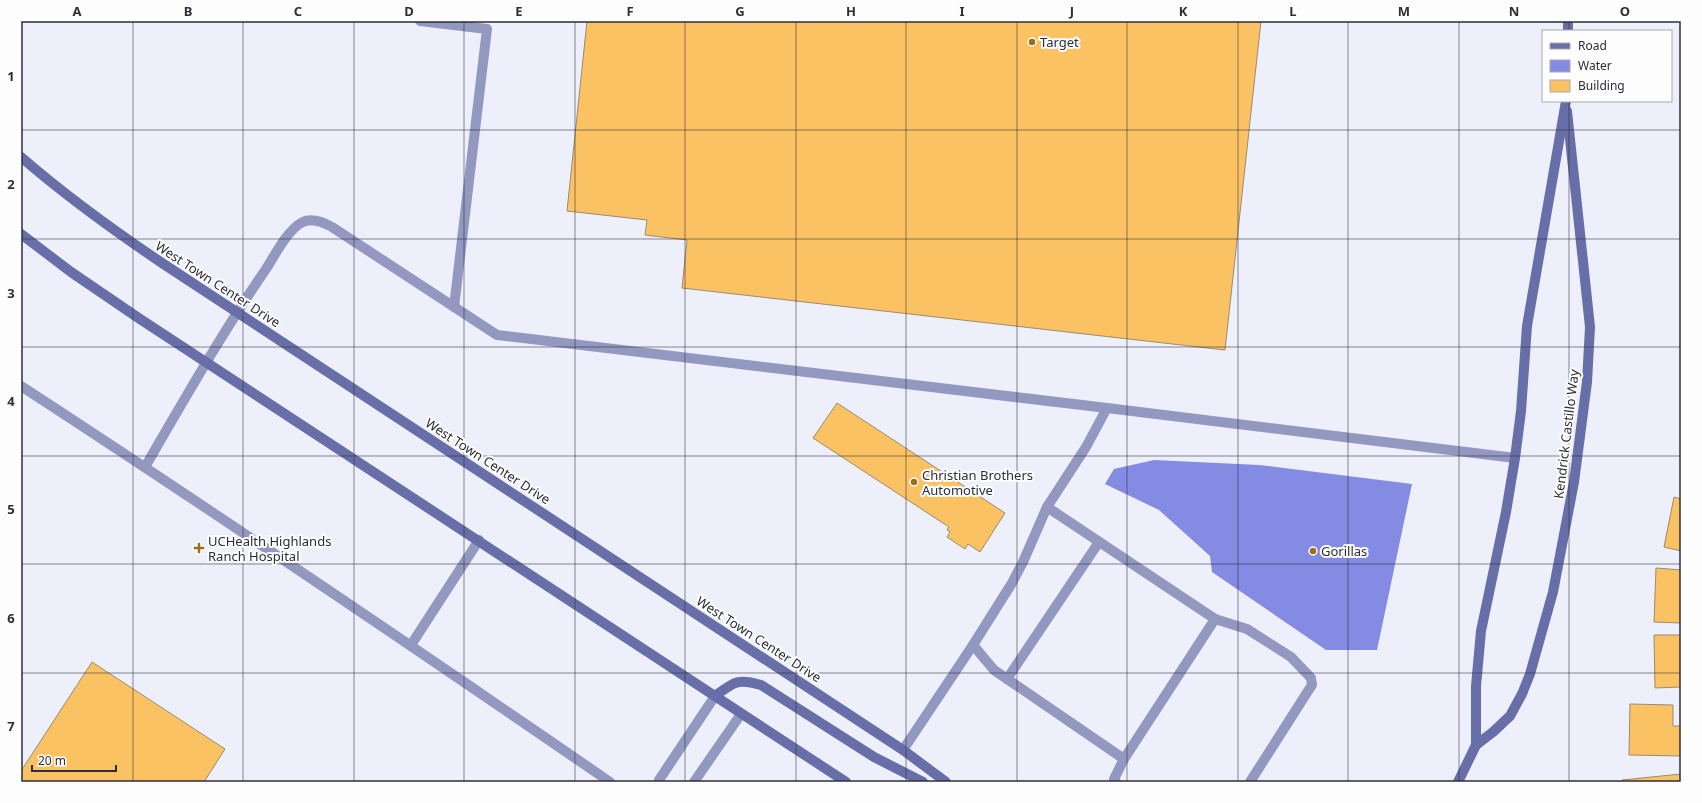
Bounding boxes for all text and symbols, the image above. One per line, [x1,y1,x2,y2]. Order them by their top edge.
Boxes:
text: A [73,2,82,20]
text: B [184,2,192,20]
text: C [294,2,302,20]
text: D [404,2,414,20]
text: E [515,2,523,20]
text: F [626,2,634,20]
text: G [735,2,745,20]
text: H [846,2,856,20]
text: I [959,2,965,20]
text: J [1069,2,1074,20]
text: K [1179,2,1188,20]
text: L [1289,2,1297,20]
text: M [1398,2,1410,20]
text: N [1509,2,1519,20]
text: O [1620,2,1630,20]
legend [1542,30,1672,102]
place label: Target [1040,33,1079,51]
marker: Target [1027,37,1037,47]
text: Road [1578,37,1607,54]
text: Water [1578,57,1612,74]
text: 1 [7,67,15,85]
text: Building [1578,77,1625,94]
text: 2 [7,175,15,193]
street label: West Town Center Drive [152,237,284,331]
text: 3 [7,284,15,302]
street label: Kendrick Castillo Way [1549,368,1583,500]
text: 4 [7,392,15,410]
street label: West Town Center Drive [422,414,554,508]
place label: Christian Brothers Automotive [922,466,1033,499]
marker: Christian Brothers Automotive [909,477,919,487]
text: 5 [7,500,15,518]
place label: UCHealth Highlands Ranch Hospital [208,532,331,565]
marker: UCHealth Highlands Ranch Hospital [193,542,205,554]
place label: Gorillas [1321,542,1367,560]
marker: Gorillas [1308,546,1318,556]
street label: West Town Center Drive [693,592,825,686]
text: 6 [7,609,15,627]
text: 7 [7,717,15,735]
scale bar [32,747,116,773]
text: 20 m [38,752,66,769]

